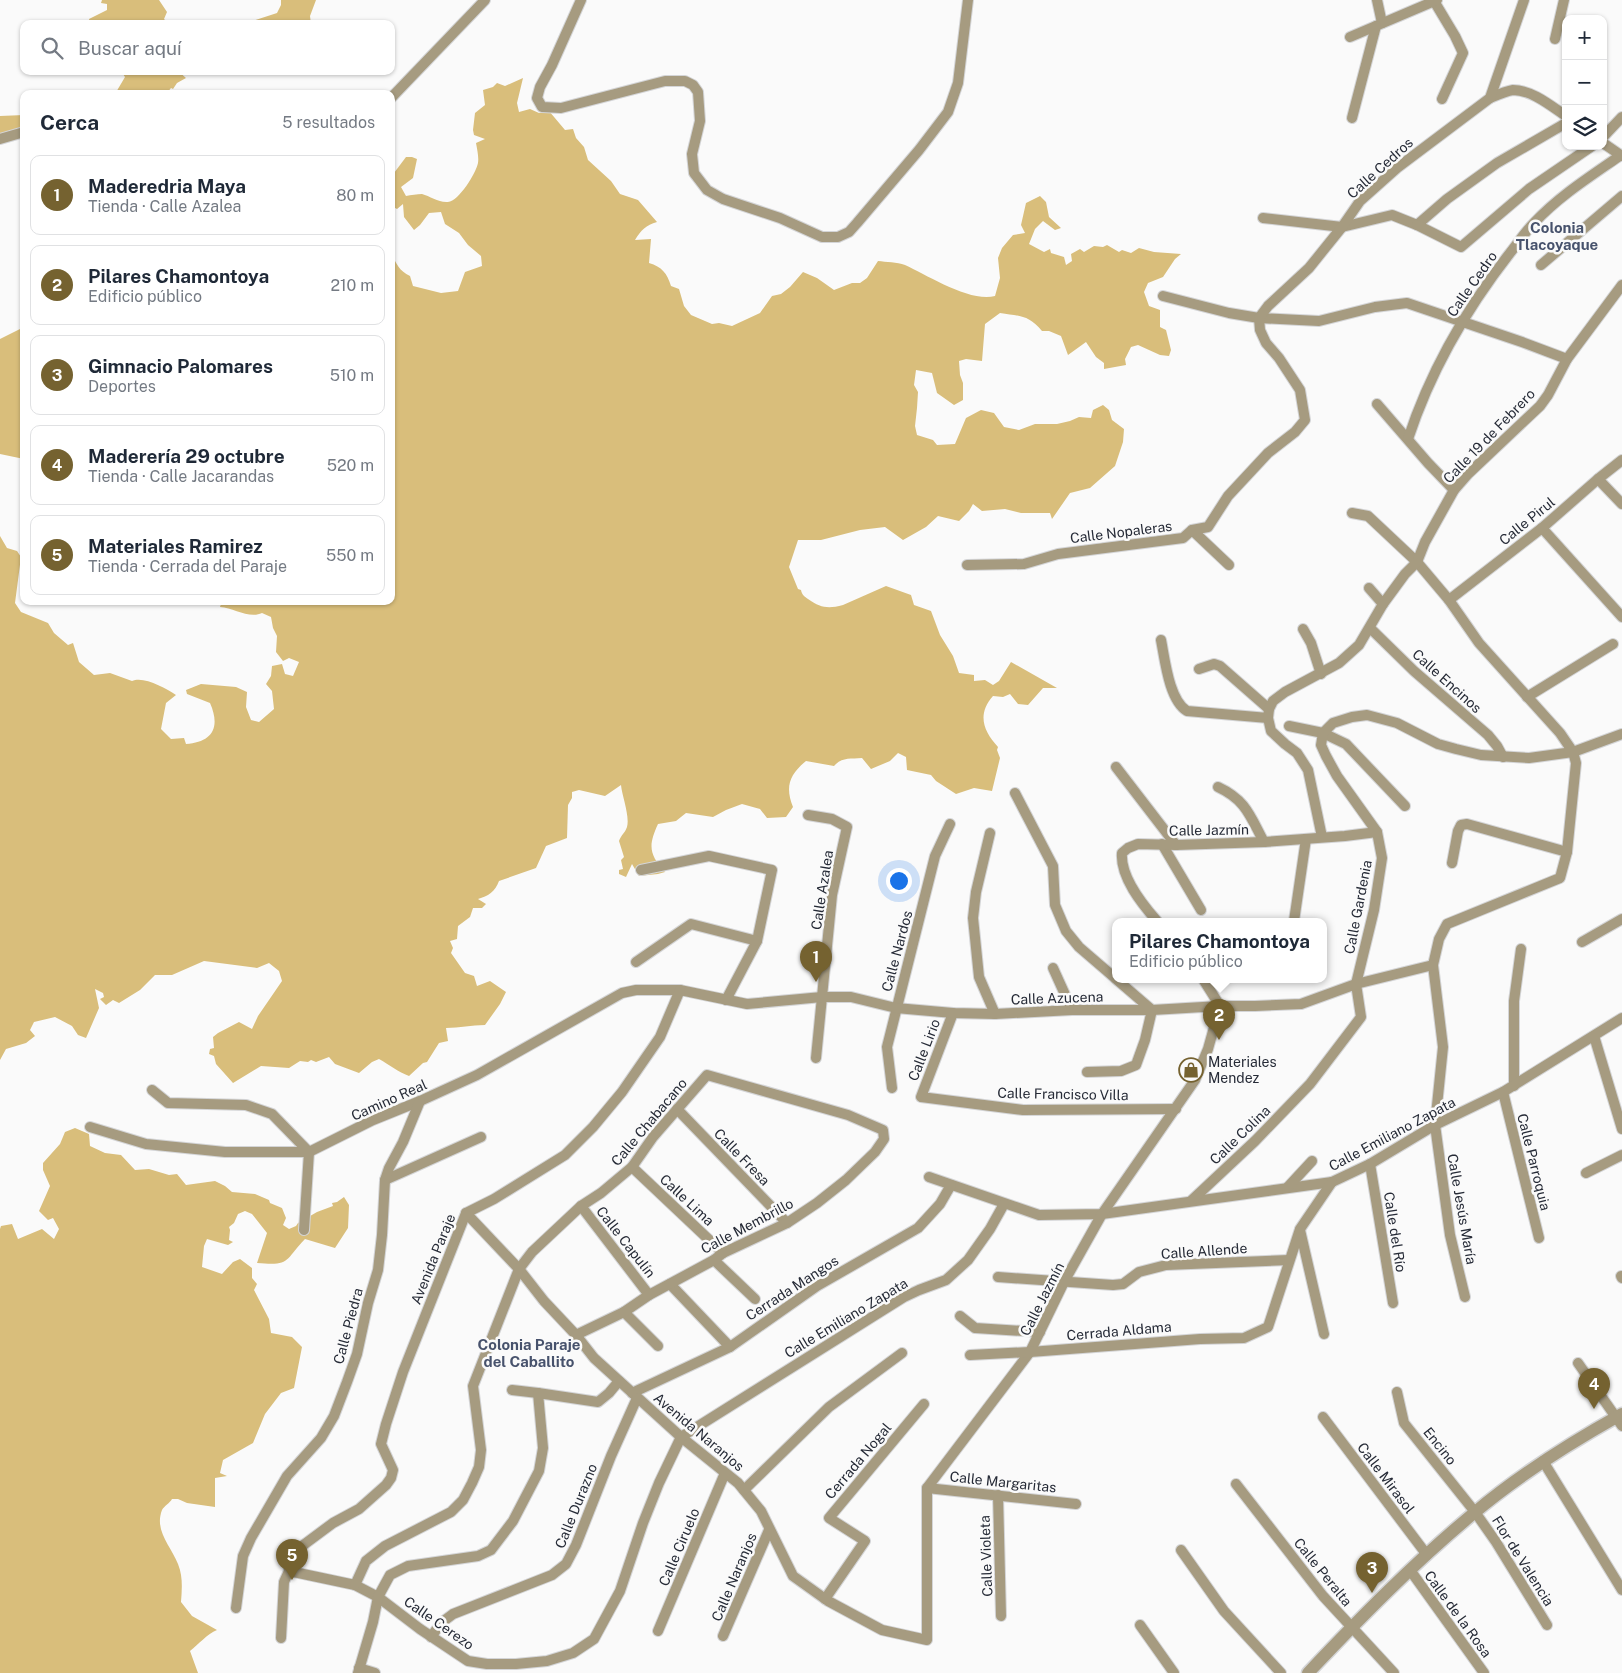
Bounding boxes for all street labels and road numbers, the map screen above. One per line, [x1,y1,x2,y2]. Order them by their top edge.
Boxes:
street label: Calle Cedros [1344,134,1416,202]
street label: Calle Cedro [1444,248,1500,320]
street label: Calle 19 de Febrero [1440,386,1538,486]
street label: Calle Pirul [1496,494,1558,548]
street label: Calle Nopaleras [1069,518,1173,546]
street label: Calle Encinos [1409,646,1485,716]
street label: Calle Jazmín [1169,821,1249,839]
street label: Calle Azalea [808,849,836,931]
street label: Calle Gardenia [1341,859,1375,955]
street label: Calle Nardos [878,909,916,993]
street label: Calle Azucena [1010,988,1104,1008]
street label: Calle Lirio [905,1017,943,1083]
street label: Calle Chabacano [608,1075,690,1169]
street label: Camino Real [349,1076,429,1124]
street label: Calle Francisco Villa [997,1085,1129,1103]
street label: Calle Emiliano Zapata [1326,1094,1458,1174]
street label: Calle Colina [1207,1102,1273,1168]
street label: Calle Parroquia [1514,1112,1554,1212]
street label: Calle Fresa [711,1125,773,1189]
street label: Calle Jesús María [1444,1152,1480,1266]
street label: Calle Lima [657,1171,717,1229]
street label: Calle del Río [1381,1191,1409,1273]
street label: Calle Membrillo [698,1195,796,1257]
street label: Calle Capulín [593,1203,659,1281]
street label: Avenida Paraje [408,1211,458,1307]
street label: Calle Allende [1160,1240,1248,1262]
street label: Cerrada Mangos [743,1252,841,1324]
street label: Calle Jazmín [1017,1260,1067,1338]
street label: Calle Emiliano Zapata [782,1275,910,1361]
street label: Calle Piedra [330,1286,366,1366]
street label: Cerrada Aldama [1066,1318,1172,1344]
street label: Avenida Naranjos [651,1390,747,1474]
street label: Cerrada Nogal [822,1420,894,1502]
street label: Encino [1420,1424,1460,1468]
street label: Calle Mirasol [1354,1439,1418,1517]
street label: Calle Durazno [552,1461,600,1551]
street label: Calle Margaritas [949,1468,1057,1496]
street label: Calle Ciruelo [655,1506,703,1588]
street label: Flor de Valencia [1489,1513,1557,1609]
street label: Calle Violeta [977,1515,995,1597]
street label: Calle Naranjos [708,1530,760,1624]
street label: Calle Peralta [1291,1535,1355,1609]
street label: Calle de la Rosa [1421,1568,1495,1660]
street label: Calle Cerezo [401,1593,477,1653]

